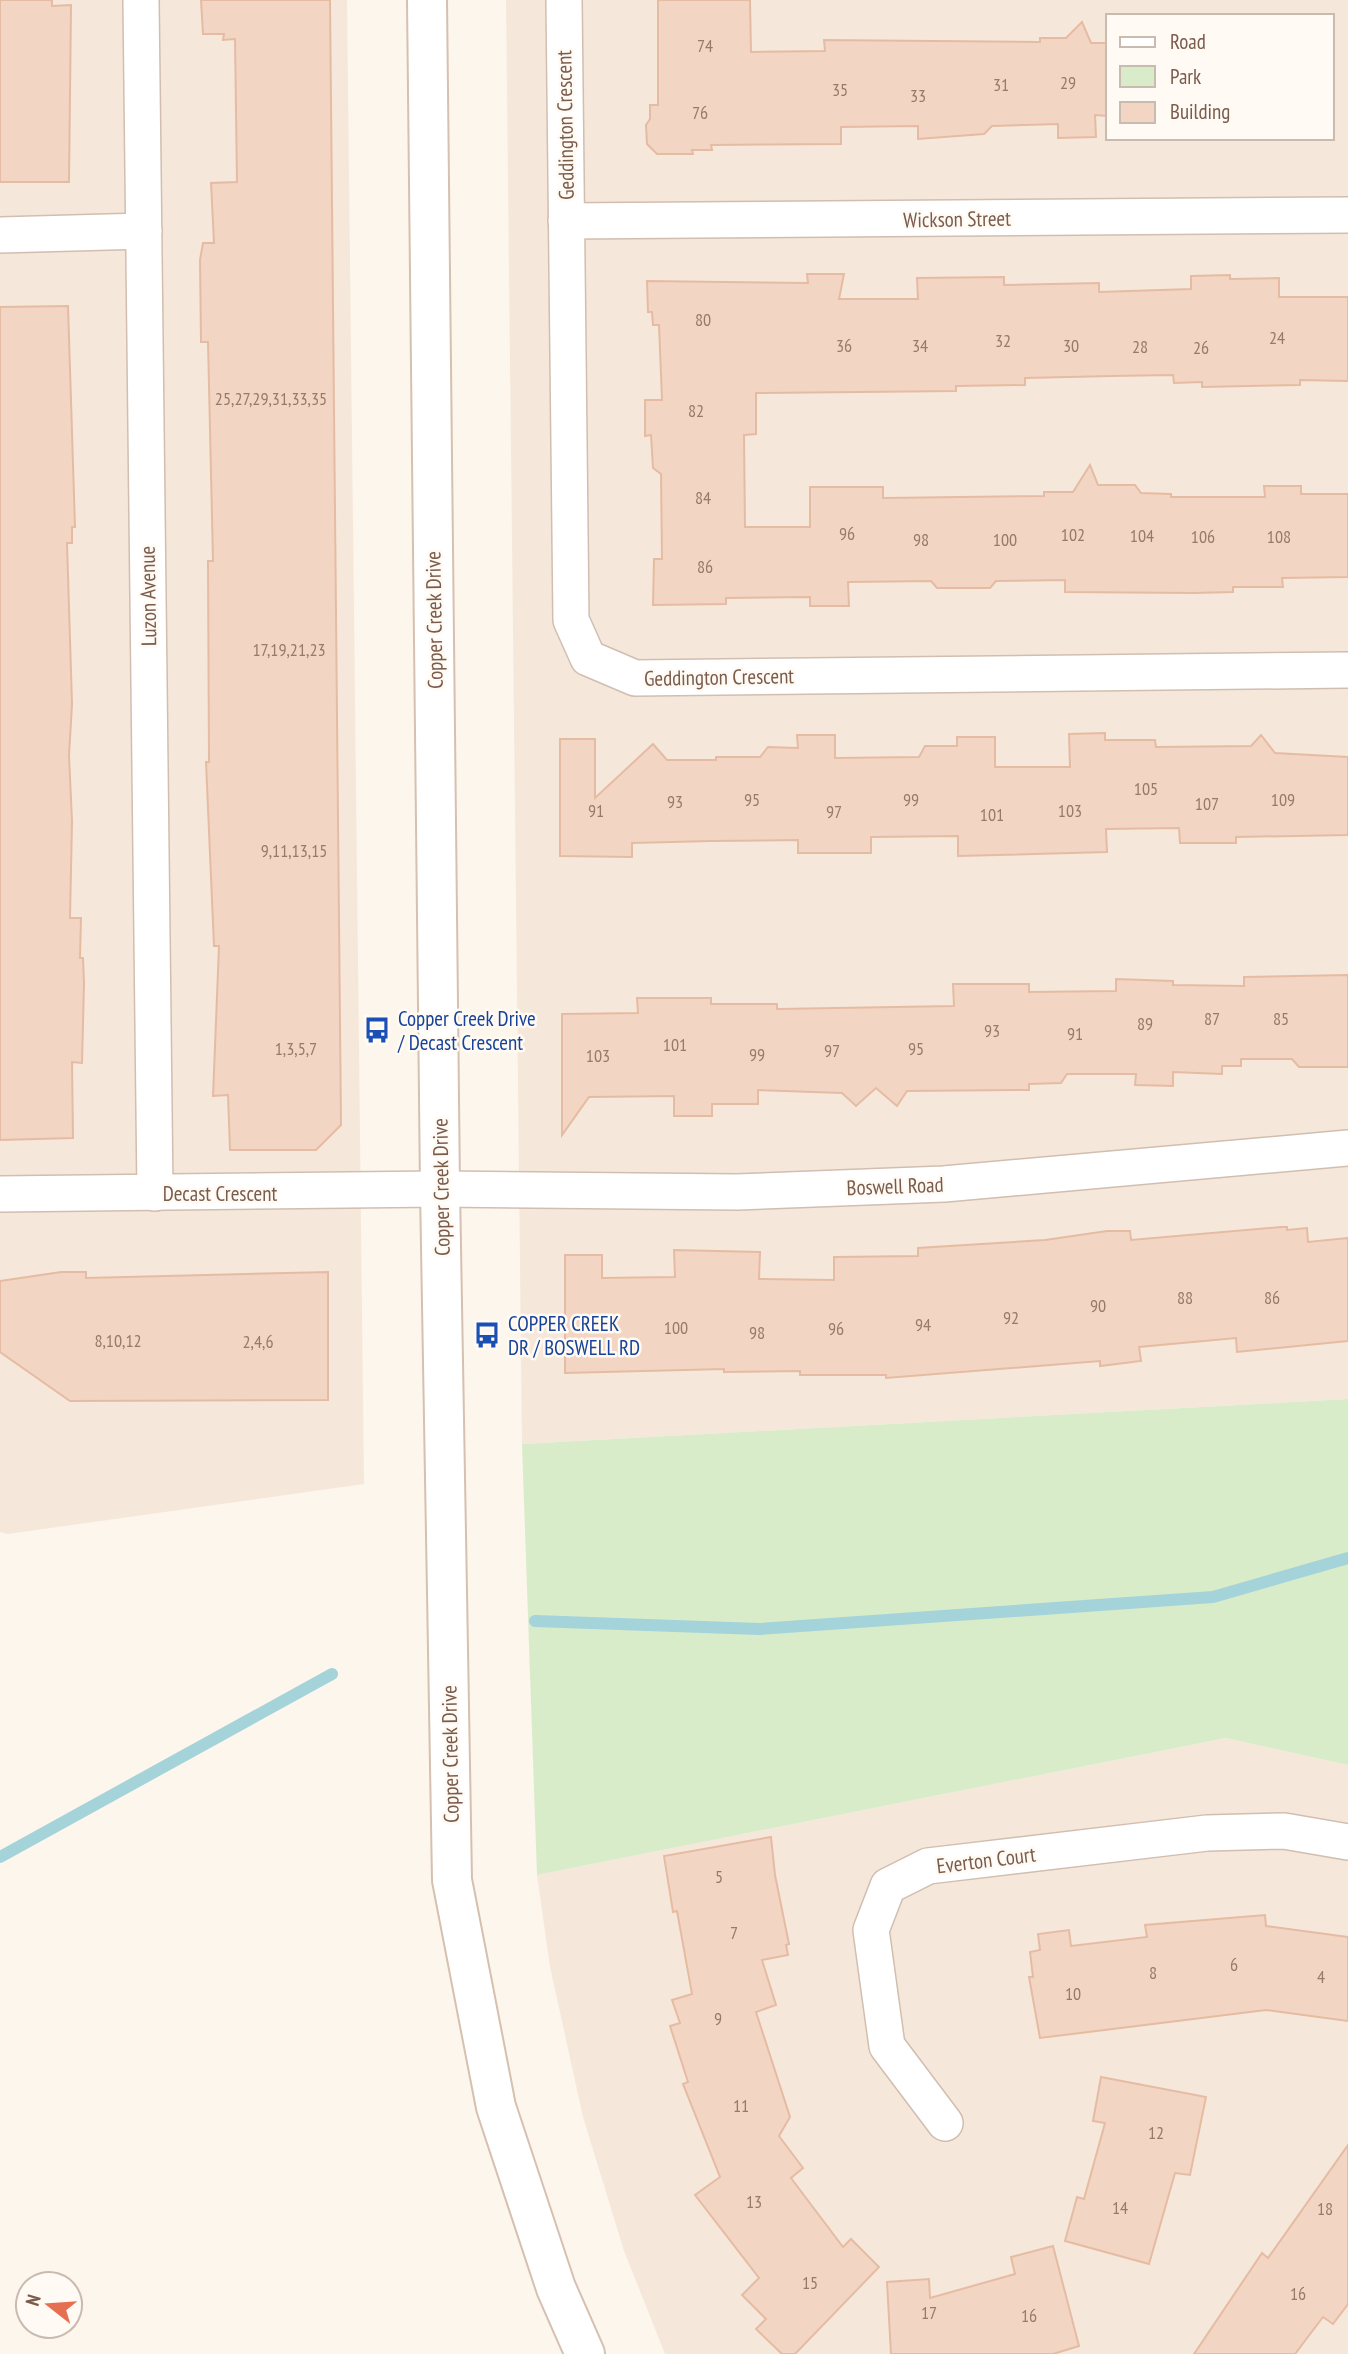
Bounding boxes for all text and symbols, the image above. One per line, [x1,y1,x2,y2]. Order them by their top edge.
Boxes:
legend [1106,14,1334,140]
text: Road [1170,28,1206,55]
house number: 74 [697,34,713,57]
street label: Geddington Crescent [550,50,580,200]
text: Park [1170,63,1201,90]
house number: 29 [1060,71,1076,94]
house number: 31 [993,73,1009,96]
house number: 35 [832,78,848,101]
house number: 33 [910,84,926,107]
text: Building [1170,98,1230,125]
house number: 76 [692,101,708,124]
street label: Wickson Street [903,205,1011,233]
house number: 80 [695,308,711,331]
house number: 24 [1269,326,1285,349]
house number: 32 [995,329,1011,352]
house number: 36 [836,334,852,357]
house number: 34 [912,334,928,357]
house number: 30 [1063,334,1079,357]
house number: 28 [1132,335,1148,358]
house number: 26 [1193,336,1209,359]
house number: 25,27,29,31,33,35 [215,387,327,410]
house number: 82 [688,399,704,422]
house number: 84 [695,486,711,509]
house number: 96 [839,522,855,545]
house number: 102 [1061,523,1085,546]
house number: 104 [1130,524,1154,547]
house number: 106 [1191,525,1215,548]
house number: 108 [1267,525,1291,548]
house number: 98 [913,528,929,551]
house number: 100 [993,528,1017,551]
street label: Luzon Avenue [134,546,162,646]
street label: Copper Creek Drive [419,551,449,689]
house number: 86 [697,555,713,578]
house number: 17,19,21,23 [252,638,326,661]
street label: Geddington Crescent [644,662,794,692]
house number: 105 [1134,777,1158,800]
house number: 95 [744,788,760,811]
house number: 99 [903,788,919,811]
house number: 109 [1271,788,1295,811]
house number: 93 [667,790,683,813]
house number: 107 [1195,792,1219,815]
house number: 91 [588,799,604,822]
house number: 103 [1058,799,1082,822]
house number: 97 [826,800,842,823]
house number: 101 [980,803,1004,826]
house number: 9,11,13,15 [261,839,327,862]
place label: Copper Creek Drive / Decast Crescent [397,1005,536,1056]
house number: 87 [1204,1007,1220,1030]
house number: 85 [1273,1007,1289,1030]
house number: 89 [1137,1012,1153,1035]
bus stop icon: Copper Creek Drive / Decast Crescent [362,1015,392,1045]
house number: 93 [984,1019,1000,1042]
house number: 91 [1067,1022,1083,1045]
house number: 101 [663,1033,687,1056]
house number: 1,3,5,7 [275,1037,317,1060]
house number: 95 [908,1037,924,1060]
house number: 97 [824,1039,840,1062]
house number: 99 [749,1043,765,1066]
house number: 103 [586,1044,610,1067]
street label: Copper Creek Drive [426,1118,456,1256]
street label: Boswell Road [846,1171,944,1201]
street label: Decast Crescent [163,1180,277,1207]
house number: 88 [1177,1286,1193,1309]
house number: 86 [1264,1286,1280,1309]
house number: 90 [1090,1294,1106,1317]
house number: 92 [1003,1306,1019,1329]
place label: COPPER CREEK DR / BOSWELL RD [508,1310,640,1361]
house number: 94 [915,1313,931,1336]
house number: 100 [664,1316,688,1339]
house number: 96 [828,1317,844,1340]
bus stop icon: COPPER CREEK DR / BOSWELL RD [472,1320,502,1350]
house number: 98 [749,1321,765,1344]
house number: 8,10,12 [94,1329,142,1352]
house number: 2,4,6 [243,1330,274,1353]
street label: Copper Creek Drive [435,1685,465,1823]
street label: Everton Court [935,1840,1037,1879]
house number: 5 [715,1865,723,1888]
house number: 7 [730,1921,738,1944]
house number: 6 [1230,1953,1238,1976]
house number: 8 [1149,1961,1157,1984]
house number: 4 [1317,1965,1325,1988]
house number: 10 [1065,1982,1081,2005]
house number: 9 [714,2007,722,2030]
house number: 11 [733,2094,749,2117]
house number: 12 [1148,2121,1164,2144]
house number: 13 [746,2190,762,2213]
house number: 14 [1112,2196,1128,2219]
house number: 18 [1317,2197,1333,2220]
north arrow [14,2270,84,2340]
house number: 15 [802,2271,818,2294]
house number: 16 [1290,2282,1306,2305]
text: N [20,2292,46,2308]
house number: 17 [921,2301,937,2324]
house number: 16 [1021,2304,1037,2327]

